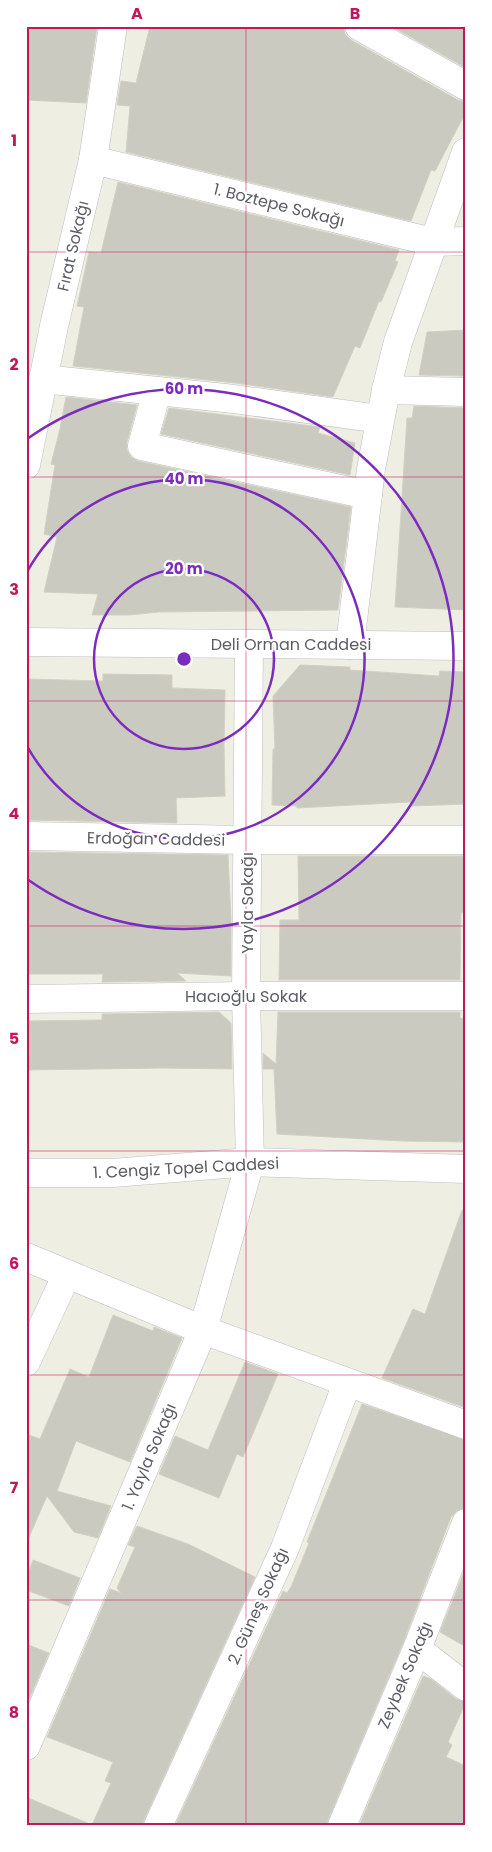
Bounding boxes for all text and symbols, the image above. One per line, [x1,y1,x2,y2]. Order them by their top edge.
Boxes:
text: A [131,2,143,25]
text: B [350,2,360,25]
text: 1 [11,129,17,152]
street label: 1. Boztepe Sokağı [211,178,347,232]
street label: Fırat Sokağı [51,198,95,294]
text: 2 [9,353,19,376]
text: 60 m [165,378,203,399]
text: 40 m [164,468,204,489]
text: 20 m [165,558,203,579]
text: 3 [9,578,19,601]
street label: Deli Orman Caddesi [211,633,371,656]
centre of rings [175,650,193,668]
text: 4 [9,802,20,825]
street label: Erdoğan Caddesi [87,826,225,852]
street label: Yayla Sokağı [236,852,259,954]
street label: Hacıoğlu Sokak [185,985,308,1008]
text: 5 [9,1027,19,1050]
street label: 1. Cengiz Topel Caddesi [92,1152,280,1184]
text: 6 [9,1252,19,1275]
street label: 1. Yayla Sokağı [116,1400,182,1514]
text: 7 [10,1476,19,1499]
street label: 2. Güneş Sokağı [222,1544,294,1668]
street label: Zeybek Sokağı [372,1618,438,1732]
text: 8 [9,1701,19,1724]

